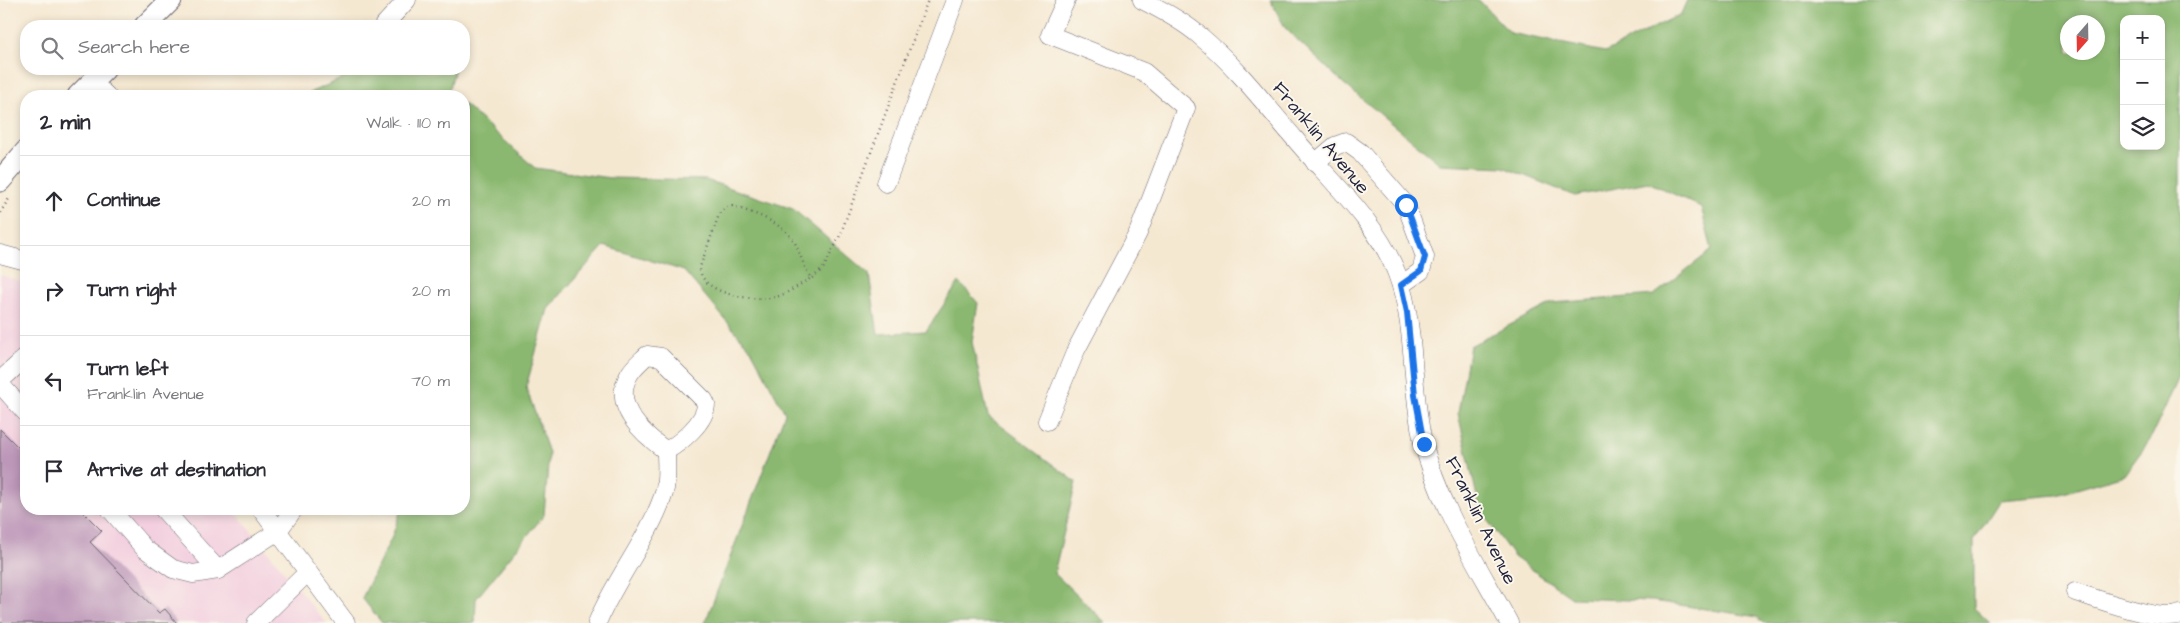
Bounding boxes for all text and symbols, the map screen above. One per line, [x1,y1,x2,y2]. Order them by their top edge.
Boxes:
north arrow [2060,15,2105,60]
map controls [2120,15,2165,150]
button: + [2120,15,2165,60]
search box [20,20,470,75]
icon: search [38,34,66,62]
text: Search here [78,34,190,61]
button: − [2120,60,2165,105]
street label: Franklin Avenue [1266,76,1376,200]
button: layers [2120,105,2165,150]
text: 2 min [40,108,90,137]
text: Walk · 110 m [366,112,450,134]
icon: ahead [40,187,68,215]
text: Continue [87,187,161,214]
text: 20 m [412,190,450,212]
route start [1395,194,1418,217]
icon: right [40,277,68,305]
text: Turn right [87,277,176,304]
text: 20 m [412,280,450,302]
text: Turn left [87,356,168,383]
icon: left [40,367,68,395]
text: 70 m [411,370,450,392]
text: Franklin Avenue [87,383,204,405]
route end [1413,433,1436,456]
street label: Franklin Avenue [1438,452,1523,589]
icon: arrive [40,457,68,485]
text: Arrive at destination [87,457,266,484]

